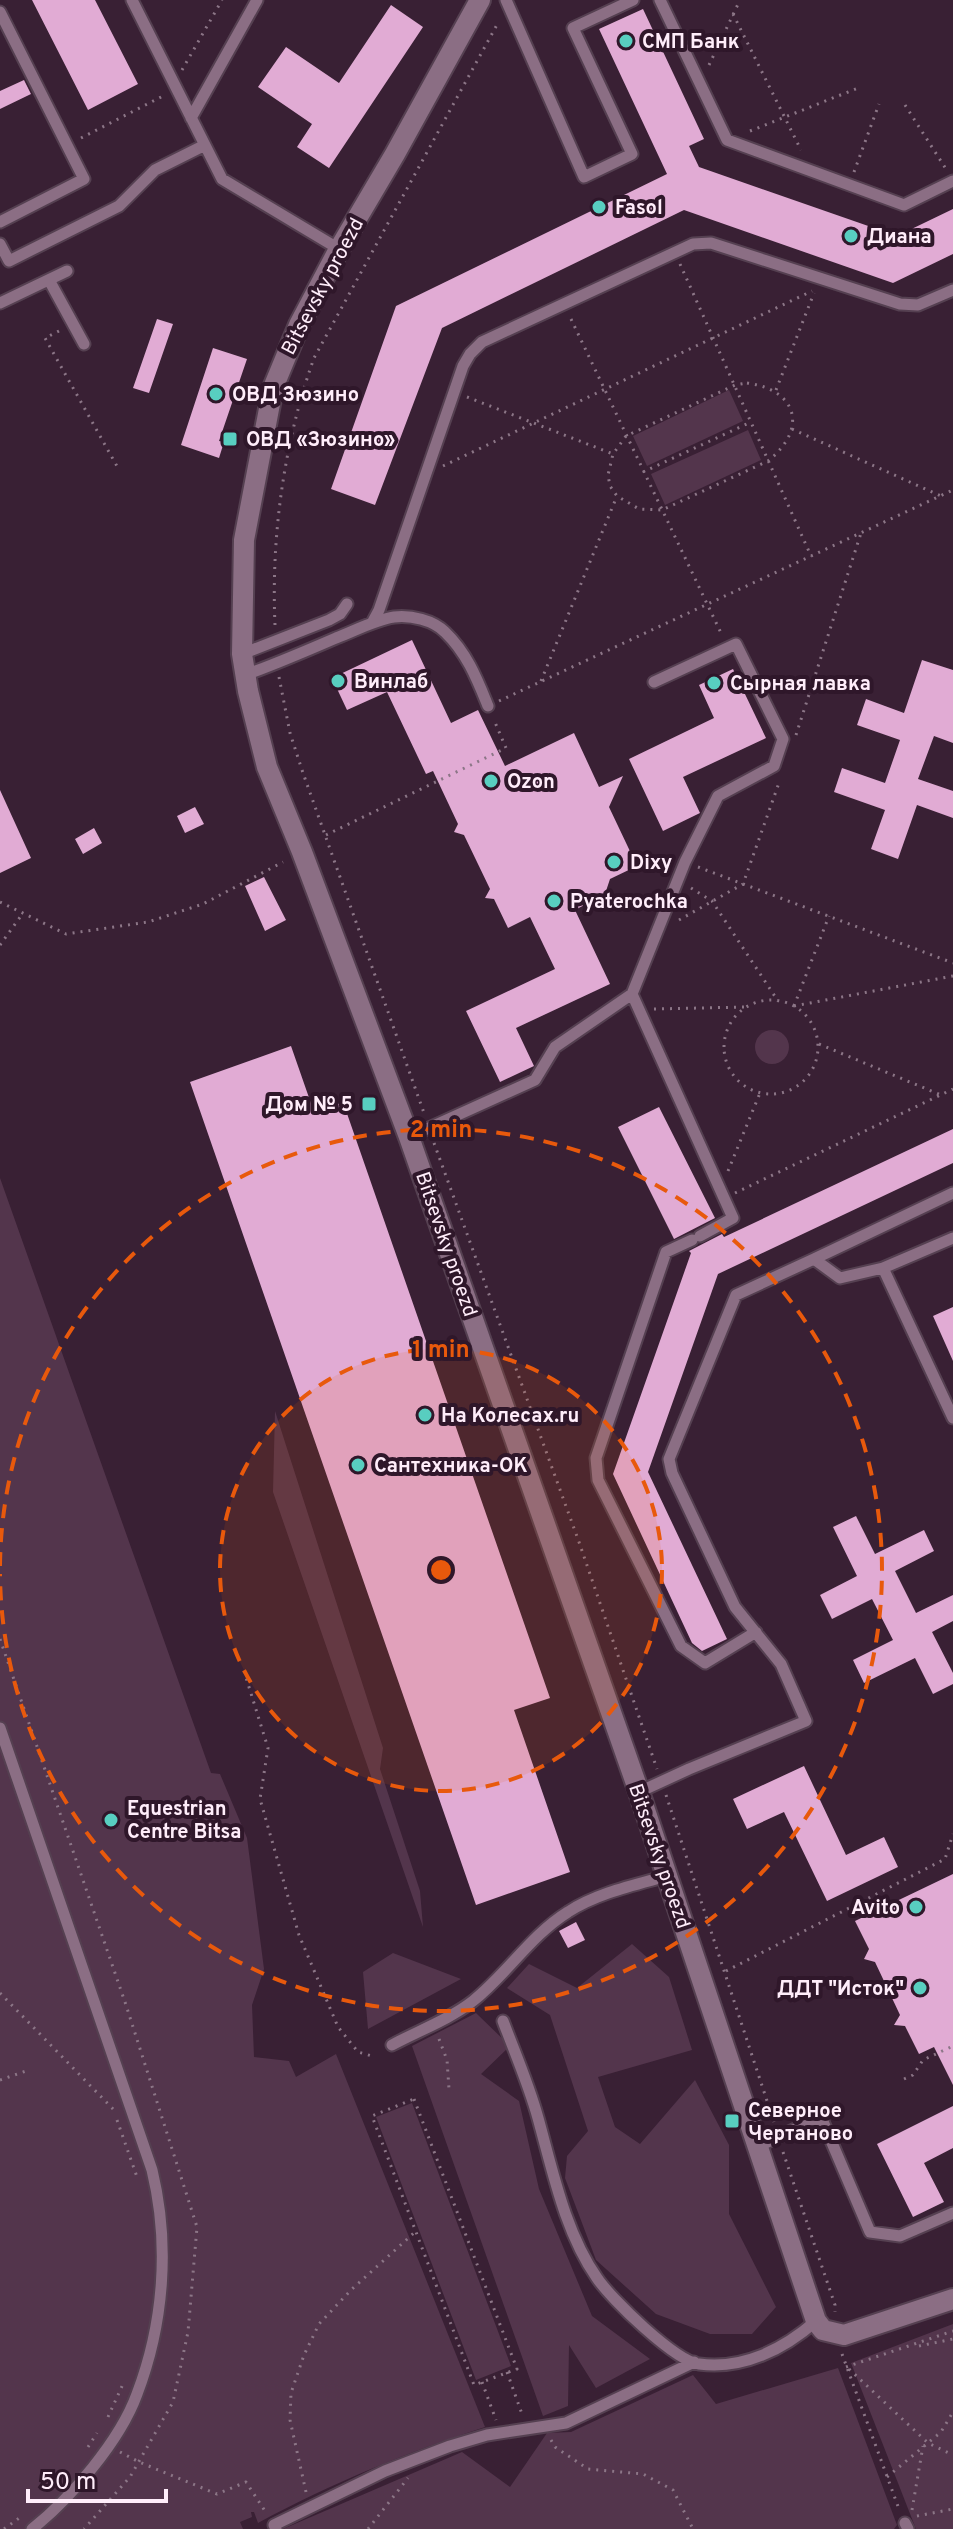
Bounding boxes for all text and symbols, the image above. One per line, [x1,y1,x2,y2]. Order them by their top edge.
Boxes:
place label: СМП Банк [642,30,740,56]
marker: СМП Банк [617,32,635,50]
place label: Fasol [615,196,663,222]
marker: Fasol [590,198,608,216]
street label: Bitsevsky proezd [277,214,371,360]
place label: Диана [867,225,932,251]
marker: Диана [842,227,860,245]
place label: ОВД Зюзино [232,383,359,409]
marker: ОВД Зюзино [207,385,225,403]
place label: ОВД «Зюзино» [246,428,395,454]
marker: ОВД «Зюзино» [221,430,239,448]
place label: Винлаб [354,670,428,696]
marker: Винлаб [329,672,347,690]
place label: Сырная лавка [730,672,871,698]
marker: Сырная лавка [705,674,723,692]
place label: Ozon [507,770,555,796]
marker: Ozon [482,772,500,790]
place label: Dixy [630,851,672,877]
marker: Dixy [605,853,623,871]
place label: Pyaterochka [570,890,688,916]
marker: Pyaterochka [545,892,563,910]
place label: Дом № 5 [265,1093,353,1119]
marker: Дом № 5 [360,1095,378,1113]
text: 2 min [410,1116,472,1146]
street label: Bitsevsky proezd [408,1169,482,1321]
text: 1 min [412,1336,470,1366]
place label: На Колесах.ru [441,1404,579,1430]
marker: На Колесах.ru [416,1406,434,1424]
place label: Сантехника-ОК [374,1454,528,1480]
marker: Сантехника-ОК [349,1456,367,1474]
centre of rings [427,1556,455,1584]
street label: Bitsevsky proezd [621,1781,695,1933]
place label: Equestrian Centre Bitsa [127,1797,241,1846]
marker: Equestrian Centre Bitsa [102,1811,120,1829]
place label: Avito [851,1896,900,1922]
marker: Avito [907,1898,925,1916]
place label: ДДТ "Исток" [777,1977,904,2003]
marker: ДДТ "Исток" [911,1979,929,1997]
place label: Северное Чертаново [748,2099,853,2148]
marker: Северное Чертаново [723,2112,741,2130]
scale bar [28,2453,166,2503]
text: 50 m [40,2468,96,2498]

